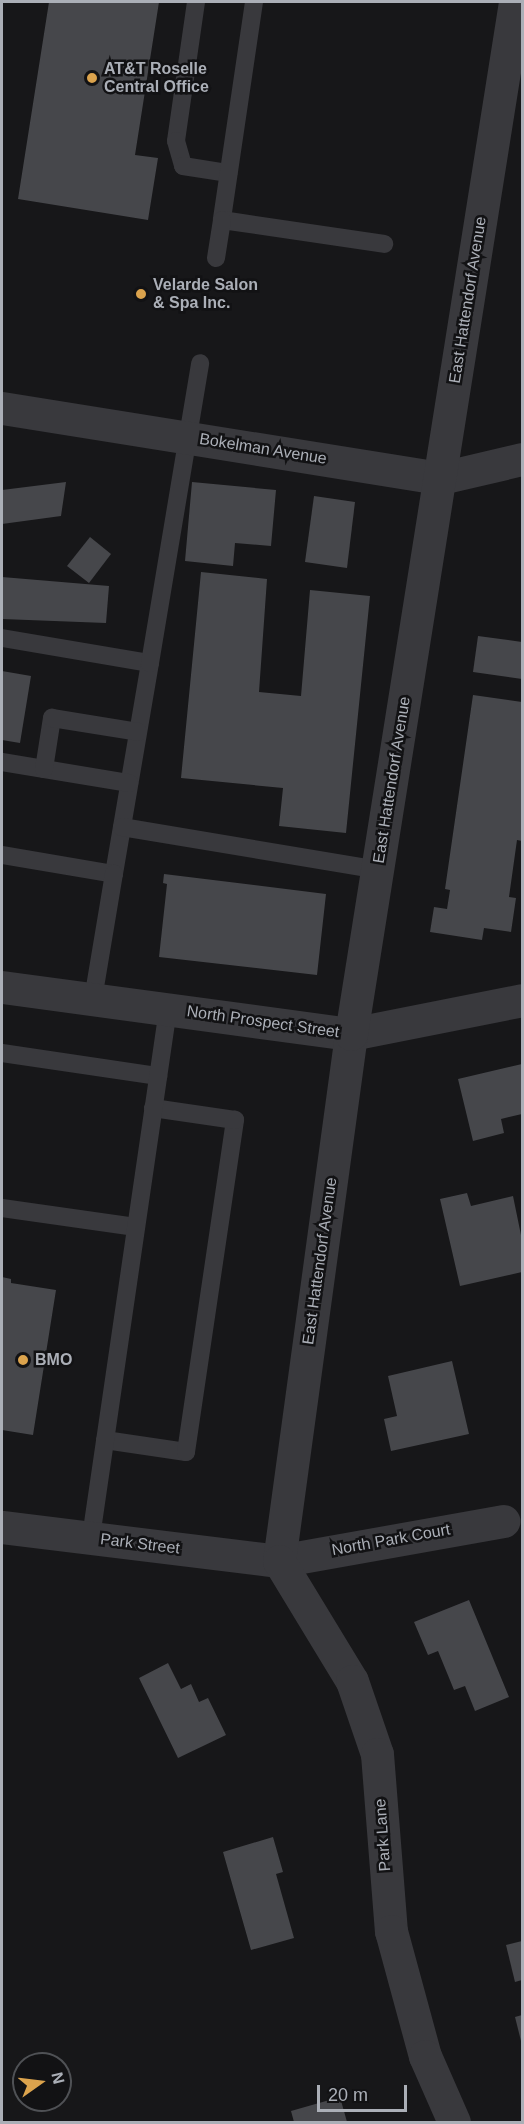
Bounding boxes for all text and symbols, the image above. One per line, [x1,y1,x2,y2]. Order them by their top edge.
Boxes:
place label: AT&T Roselle Central Office [104,59,209,97]
marker: AT&T Roselle Central Office [85,71,99,85]
street label: East Hattendorf Avenue [445,215,491,385]
place label: Velarde Salon & Spa Inc. [153,275,258,313]
marker: Velarde Salon & Spa Inc. [134,287,148,301]
street label: Bokelman Avenue [198,429,328,469]
street label: East Hattendorf Avenue [369,695,415,865]
street label: North Prospect Street [185,1002,341,1042]
street label: East Hattendorf Avenue [299,1176,341,1346]
place label: BMO [35,1350,72,1370]
marker: BMO [16,1353,30,1367]
street label: North Park Court [330,1520,452,1560]
street label: Park Street [99,1530,181,1558]
street label: Park Lane [371,1798,395,1872]
north arrow [12,2052,72,2112]
text: N [48,2070,68,2086]
scale bar [320,2073,410,2111]
text: 20 m [328,2085,368,2105]

